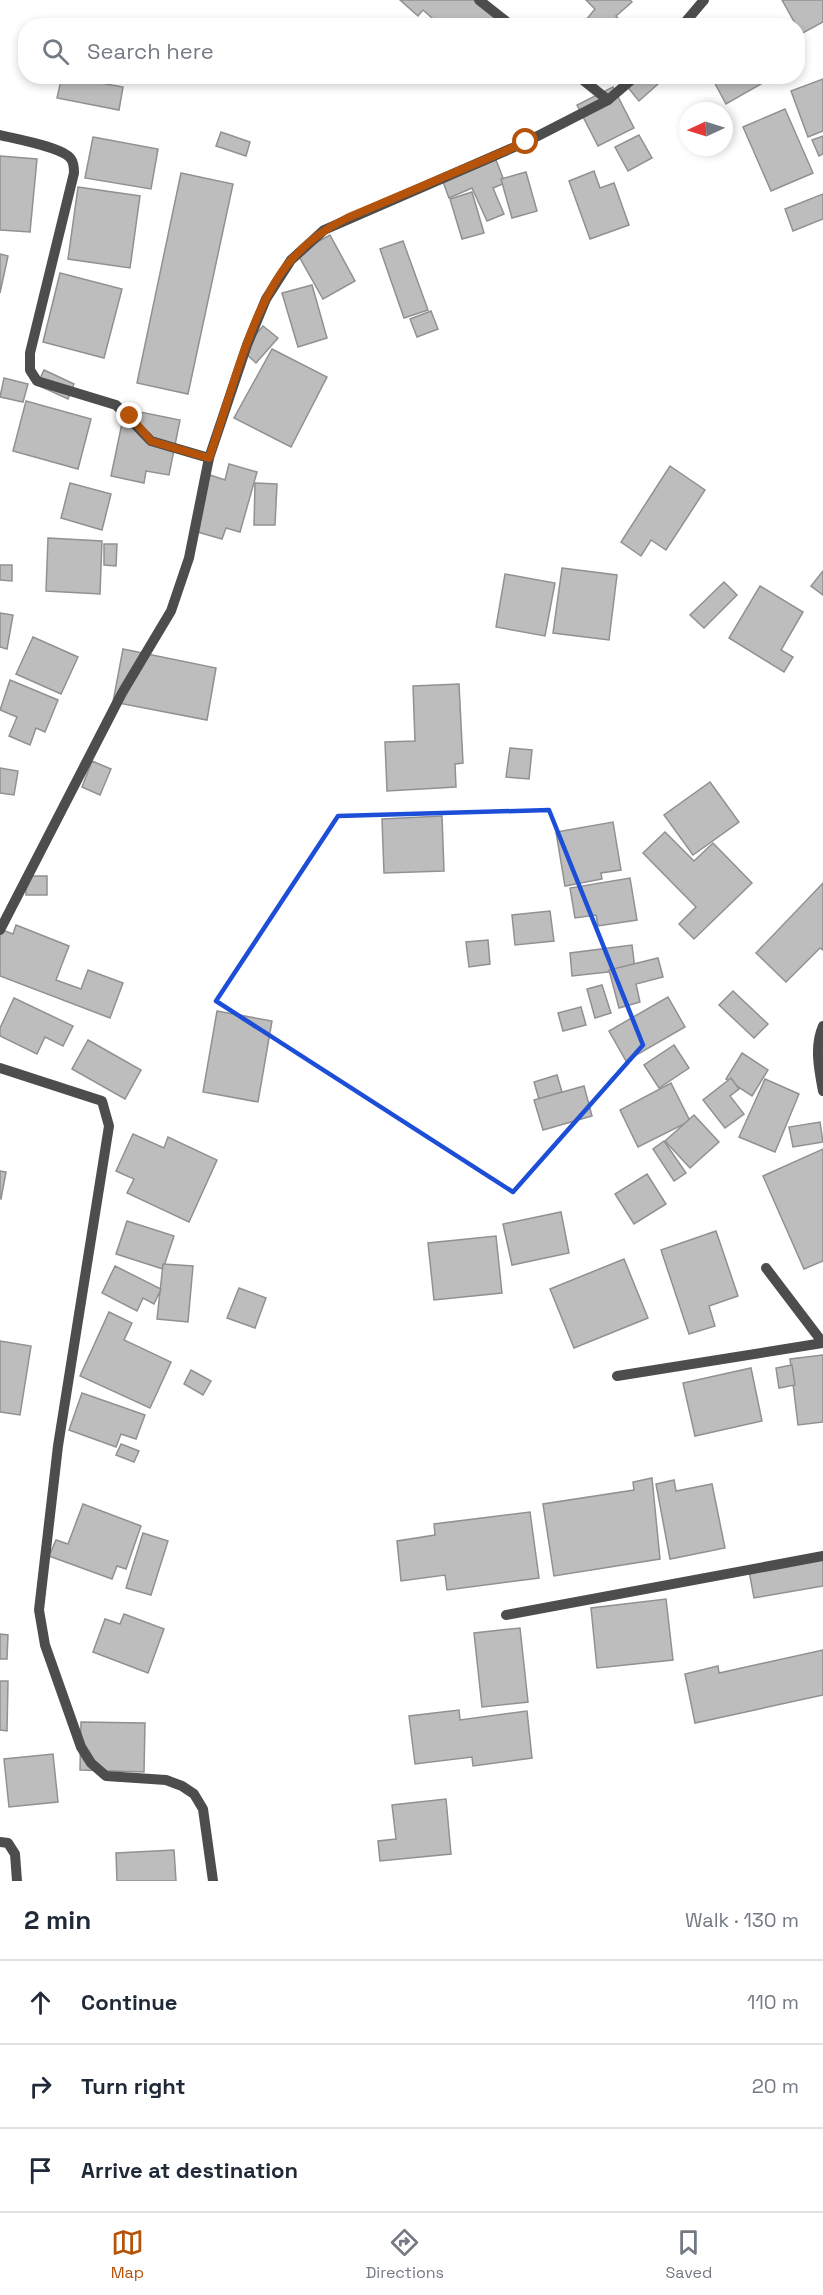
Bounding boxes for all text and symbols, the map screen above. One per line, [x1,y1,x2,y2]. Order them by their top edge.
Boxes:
search box [18,18,805,84]
icon: search [39,35,72,68]
text: Search here [87,37,214,65]
north arrow [679,102,733,156]
route start [512,128,538,154]
route end [116,402,142,428]
text: 2 min [24,1903,91,1937]
text: Walk · 130 m [685,1907,799,1933]
icon: ahead [24,1986,57,2019]
text: Continue [81,1988,177,2016]
text: 110 m [747,1989,799,2015]
icon: right [24,2070,57,2103]
text: Turn right [81,2072,186,2100]
text: 20 m [752,2073,799,2099]
icon: arrive [24,2154,57,2187]
text: Arrive at destination [81,2156,298,2184]
tab: Map [111,2226,144,2283]
tab: Directions [366,2226,444,2283]
tab: Saved [666,2226,712,2283]

